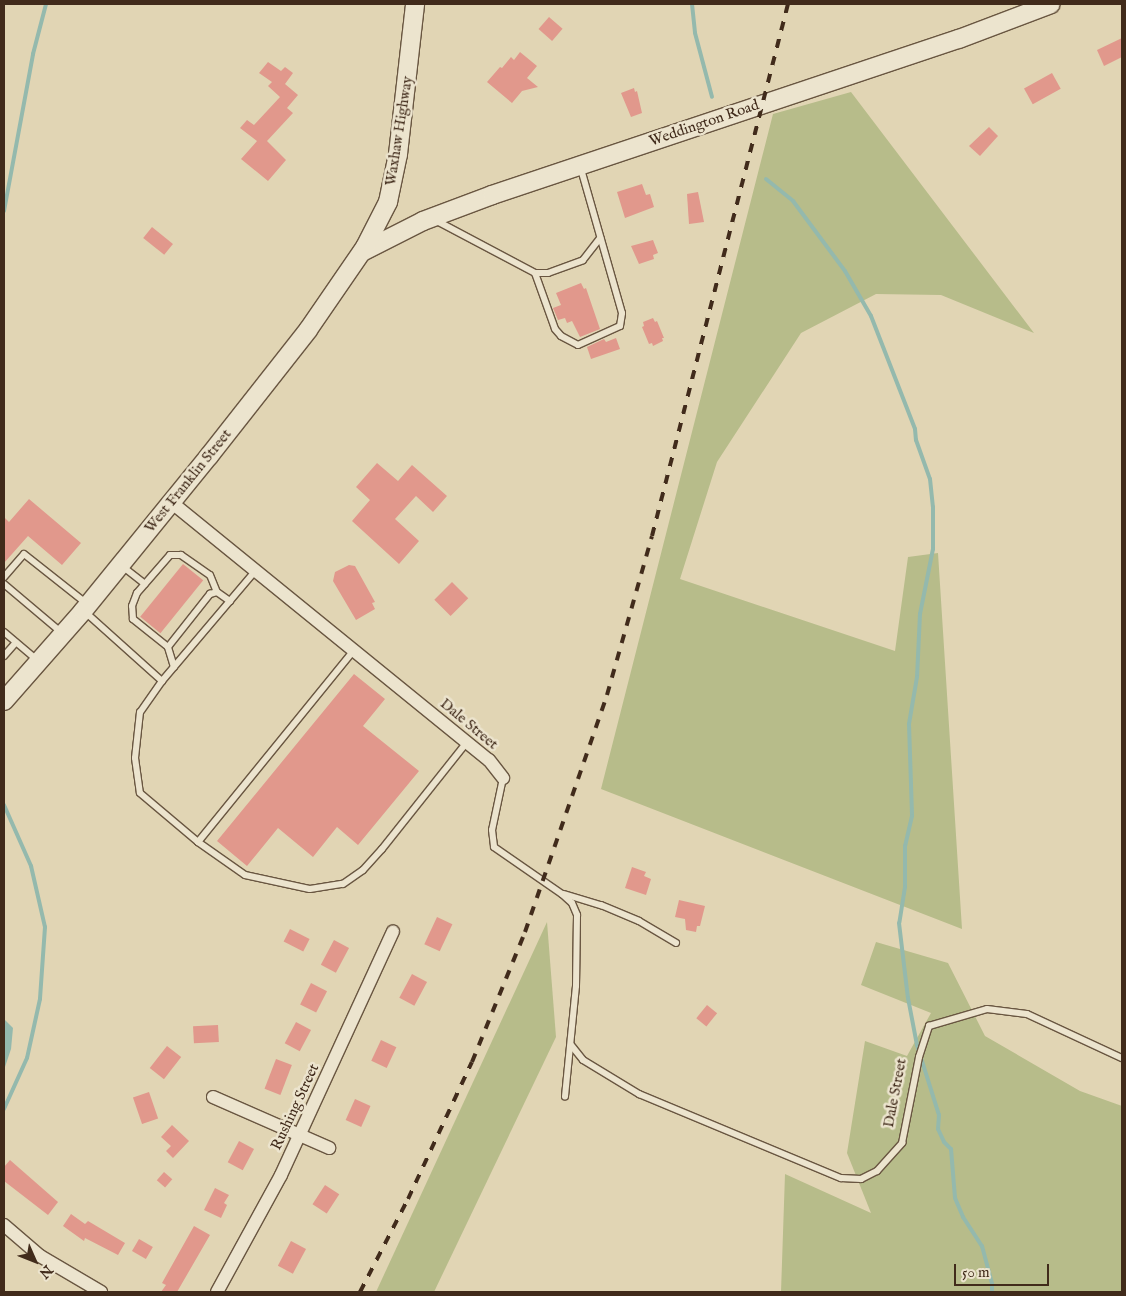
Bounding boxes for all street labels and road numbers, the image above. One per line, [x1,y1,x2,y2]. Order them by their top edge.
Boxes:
street label: Waxhaw Highway [381,75,417,187]
street label: Weddington Road [647,96,761,150]
street label: West Franklin Street [141,426,235,536]
street label: Dale Street [436,695,502,753]
street label: Dale Street [879,1057,911,1129]
street label: Rushing Street [267,1061,323,1153]

